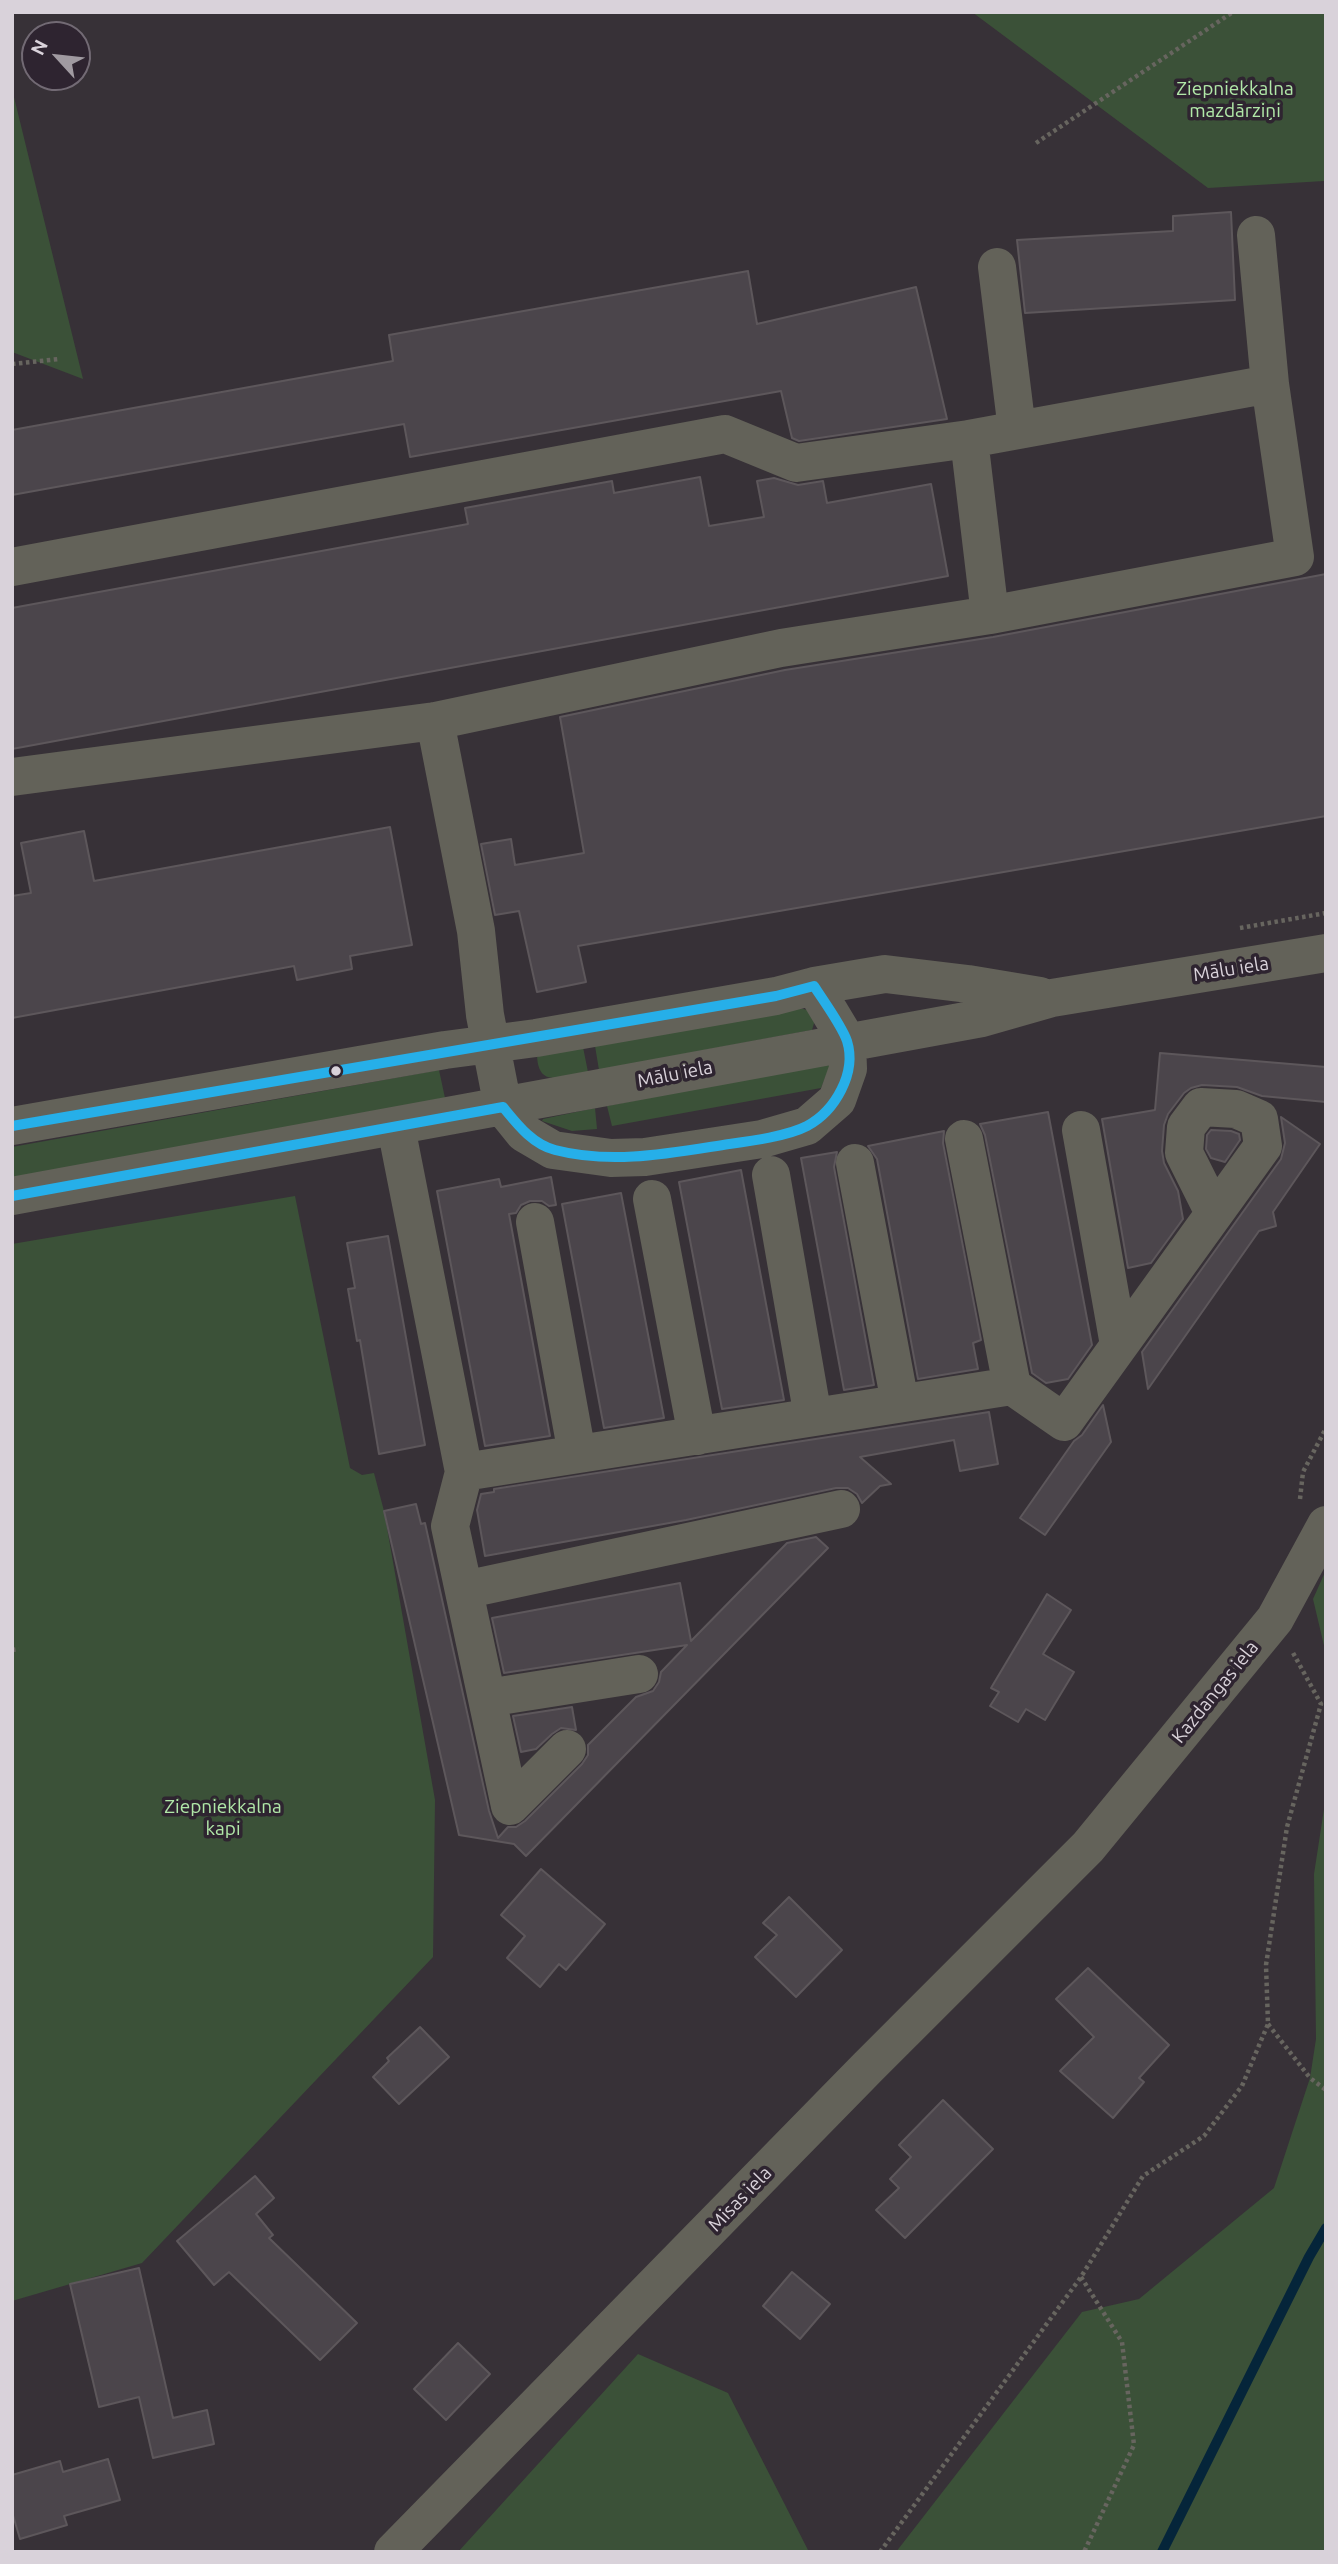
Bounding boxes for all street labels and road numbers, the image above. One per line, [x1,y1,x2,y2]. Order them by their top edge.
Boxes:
street label: Mālu iela [1192,952,1270,986]
street label: Mālu iela [635,1056,715,1092]
street label: Kazdangas iela [1167,1636,1263,1748]
street label: Misas iela [703,2162,777,2236]

